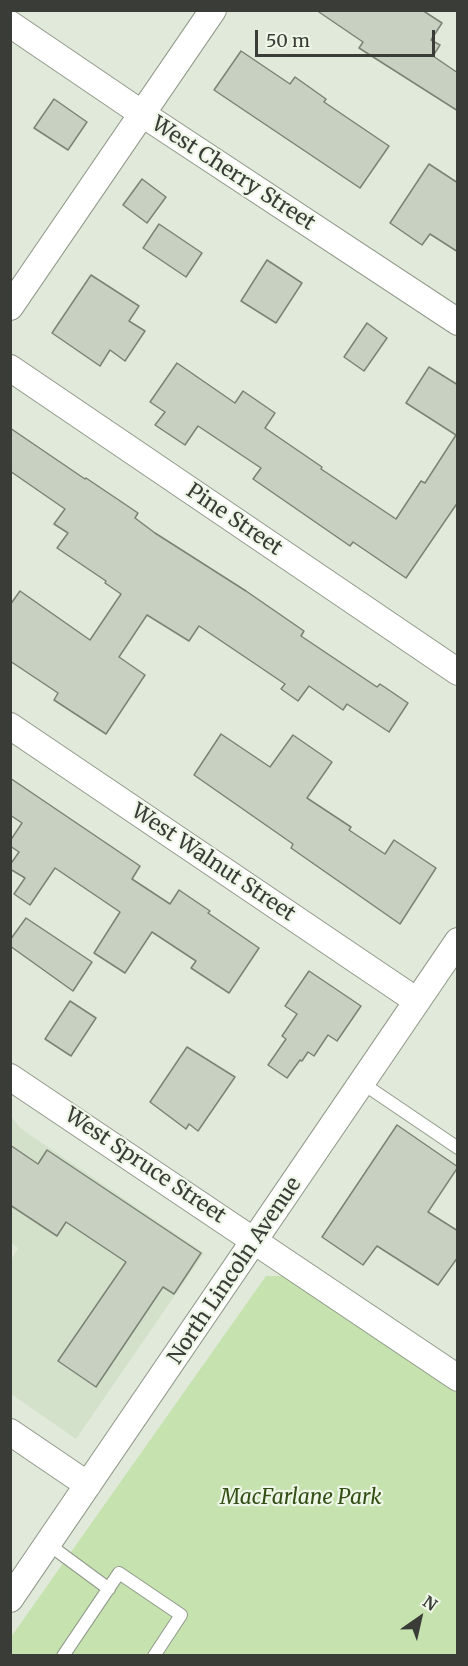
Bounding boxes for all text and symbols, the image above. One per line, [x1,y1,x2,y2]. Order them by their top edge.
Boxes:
scale bar [258,18,438,56]
text: 50 m [266,29,310,52]
street label: West Cherry Street [147,112,319,236]
street label: Pine Street [181,479,287,561]
street label: West Walnut Street [126,799,300,927]
street label: West Spruce Street [60,1103,230,1229]
street label: North Lincoln Avenue [163,1173,307,1369]
park label: MacFarlane Park [220,1485,382,1511]
north arrow [390,1588,450,1648]
text: N [419,1591,441,1615]

